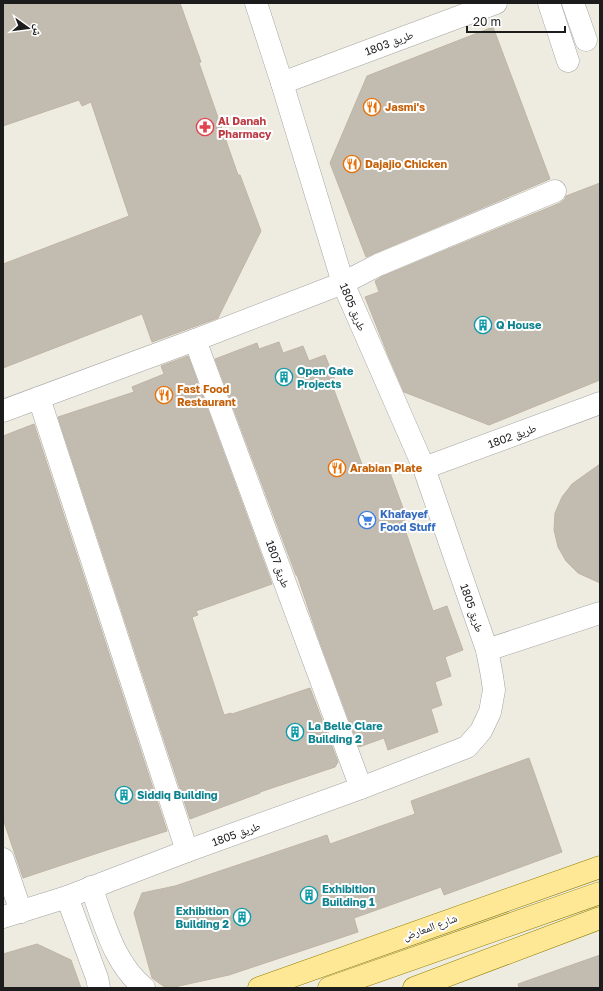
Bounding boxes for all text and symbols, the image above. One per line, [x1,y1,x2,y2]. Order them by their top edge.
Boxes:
north arrow [8,8,48,48]
scale bar [467,8,565,34]
text: 20 m [473,14,501,29]
text: ش [28,23,46,38]
street label: طريق 1803 [363,27,415,59]
restaurant icon: Jasmi's [362,97,382,117]
place label: Jasmi's [385,100,425,113]
place label: Al Danah Pharmacy [218,114,272,140]
pharmacy icon: Al Danah Pharmacy [195,117,215,137]
restaurant icon: Dajajio Chicken [342,154,362,174]
place label: Dajajio Chicken [365,157,447,170]
street label: طريق 1805 [337,281,369,333]
building icon: Q House [473,315,493,335]
place label: Q House [496,318,542,331]
place label: Open Gate Projects [297,364,354,390]
building icon: Open Gate Projects [274,367,294,387]
place label: Fast Food Restaurant [177,382,237,408]
restaurant icon: Fast Food Restaurant [154,385,174,405]
street label: طريق 1802 [486,421,538,451]
restaurant icon: Arabian Plate [327,458,347,478]
place label: Arabian Plate [350,461,423,474]
place label: Khafayef Food Stuff [380,507,436,533]
supermarket icon: Khafayef Food Stuff [357,510,377,530]
street label: طريق 1807 [263,538,293,590]
street label: طريق 1805 [457,582,487,634]
place label: La Belle Clare Building 2 [308,719,383,745]
building icon: La Belle Clare Building 2 [285,722,305,742]
building icon: Siddiq Building [114,785,134,805]
place label: Siddiq Building [137,788,218,801]
street label: طريق 1805 [210,819,262,849]
place label: Exhibition Building 1 [322,882,376,908]
building icon: Exhibition Building 1 [299,885,319,905]
place label: Exhibition Building 2 [175,904,229,930]
building icon: Exhibition Building 2 [232,907,252,927]
street label: شارع المعارض [401,911,459,943]

